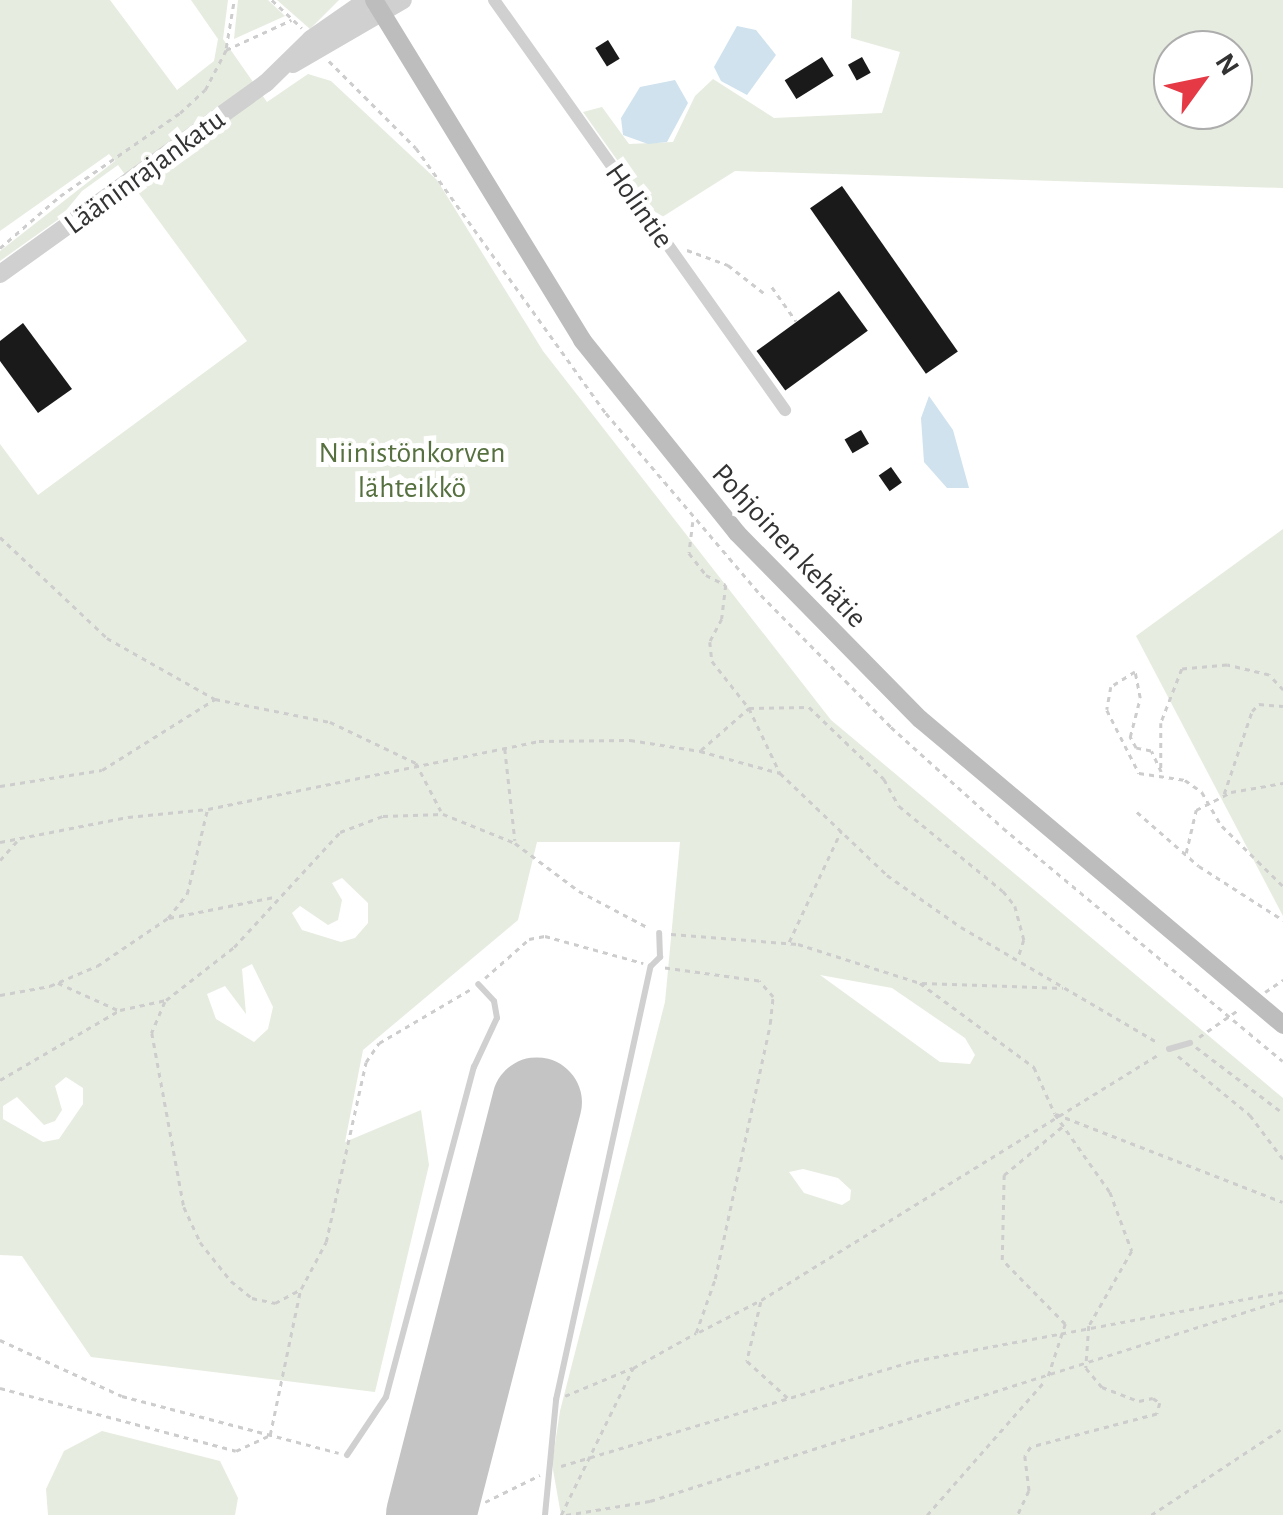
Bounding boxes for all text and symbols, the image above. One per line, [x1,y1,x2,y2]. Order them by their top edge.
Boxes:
north arrow [1153,30,1253,130]
text: N [1209,49,1244,81]
street label: Lääninrajankatu [58,102,232,242]
street label: Holintie [597,157,681,255]
park label: Niinistönkorven lähteikkö [318,435,506,506]
street label: Pohjoinen kehätie [704,456,874,636]

